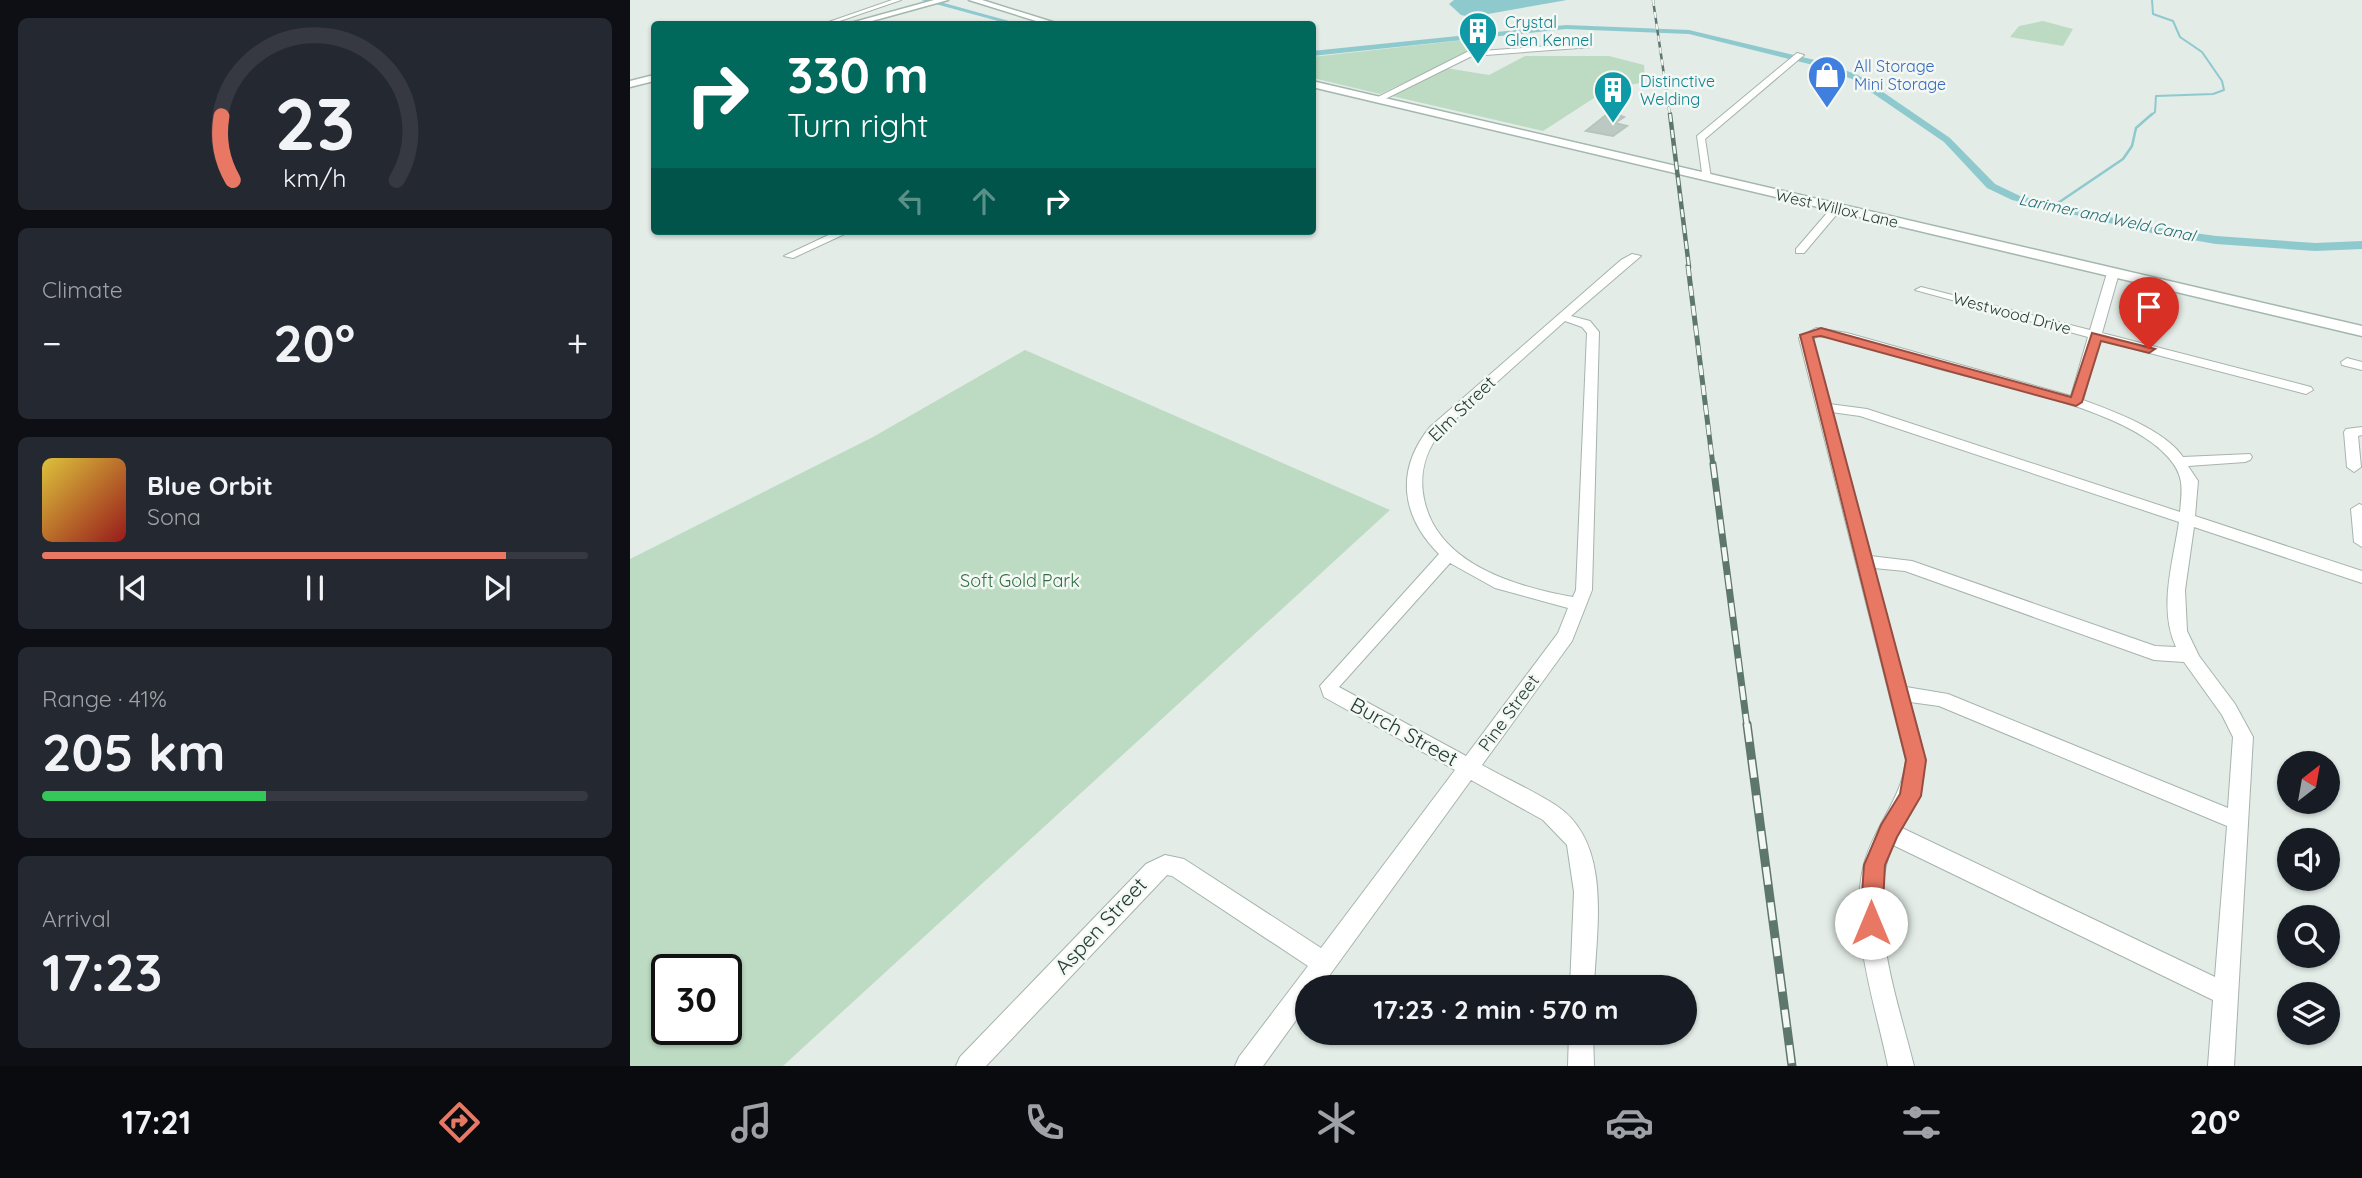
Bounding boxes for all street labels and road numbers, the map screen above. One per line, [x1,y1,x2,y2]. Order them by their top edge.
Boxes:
street label: West Willox Lane [1773,184,1901,232]
street label: Westwood Drive [1951,288,2073,338]
street label: Elm Street [1423,371,1500,446]
street label: Pine Street [1473,670,1544,756]
street label: Burch Street [1346,691,1463,771]
street label: Aspen Street [1049,871,1152,979]

